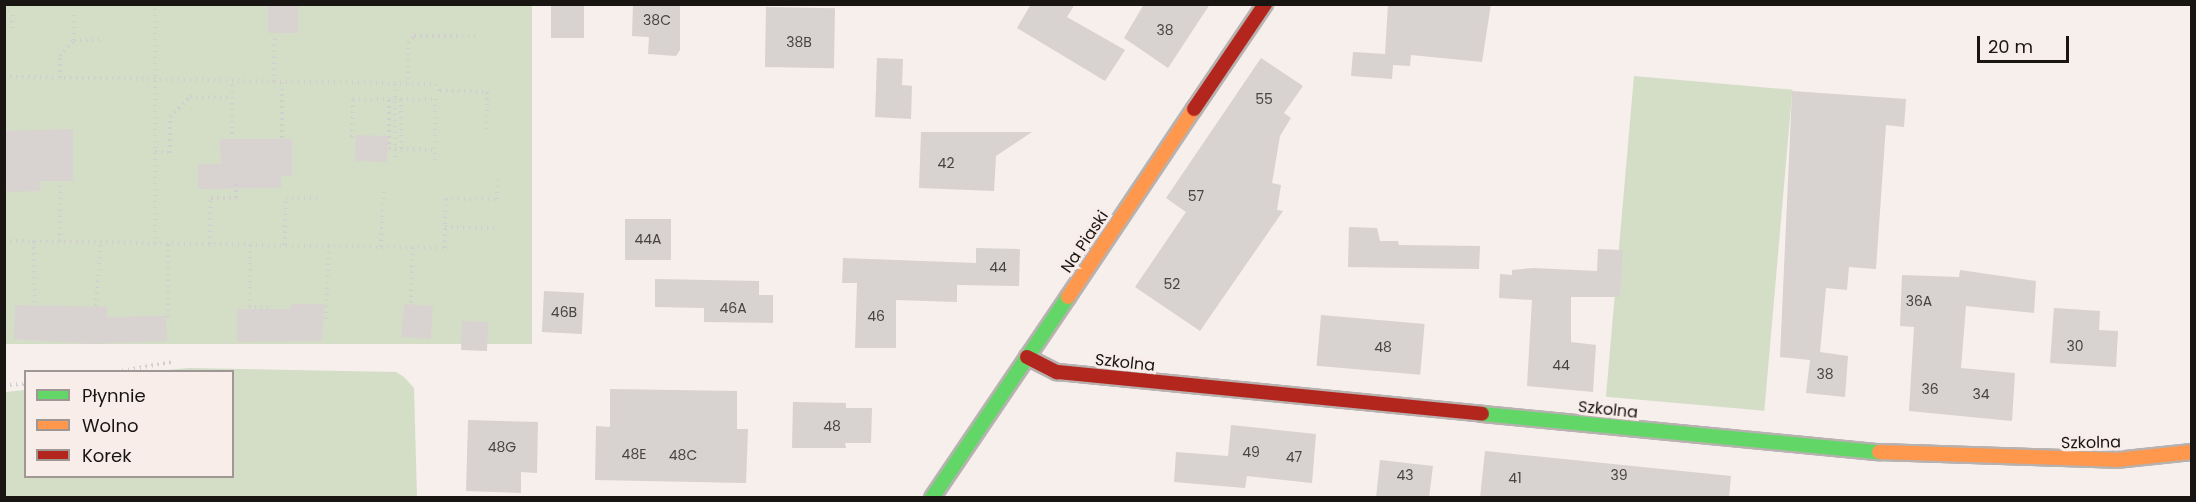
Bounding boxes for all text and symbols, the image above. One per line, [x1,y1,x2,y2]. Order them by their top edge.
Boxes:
house number: 38C [643,12,671,28]
house number: 38 [1156,22,1174,38]
scale bar [1980,24,2072,62]
house number: 38B [786,34,812,50]
text: 20 m [1988,34,2033,59]
house number: 55 [1255,91,1273,107]
house number: 42 [938,155,954,171]
house number: 57 [1188,188,1204,204]
street label: Na Piaski [1057,207,1113,277]
house number: 44A [634,231,662,247]
house number: 44 [989,259,1007,275]
house number: 52 [1164,276,1180,292]
house number: 36A [1906,293,1932,309]
house number: 46A [719,300,747,316]
house number: 46B [551,304,577,320]
house number: 46 [867,308,885,324]
house number: 30 [2066,338,2084,354]
house number: 48 [1374,339,1392,355]
street label: Szkolna [1094,350,1156,376]
house number: 44 [1552,357,1570,373]
house number: 38 [1816,366,1834,382]
legend [24,370,234,478]
house number: 36 [1921,381,1939,397]
text: Płynnie [82,383,146,408]
house number: 34 [1972,386,1990,402]
street label: Szkolna [1577,397,1639,423]
text: Wolno [82,413,139,438]
house number: 48 [823,418,841,434]
street label: Szkolna [2061,433,2121,453]
house number: 48G [488,439,516,455]
text: Korek [82,443,131,468]
house number: 49 [1242,444,1260,460]
house number: 48E [622,446,646,462]
house number: 48C [669,447,697,463]
house number: 47 [1286,449,1302,465]
house number: 43 [1396,467,1414,483]
house number: 39 [1610,467,1628,483]
house number: 41 [1508,470,1522,486]

